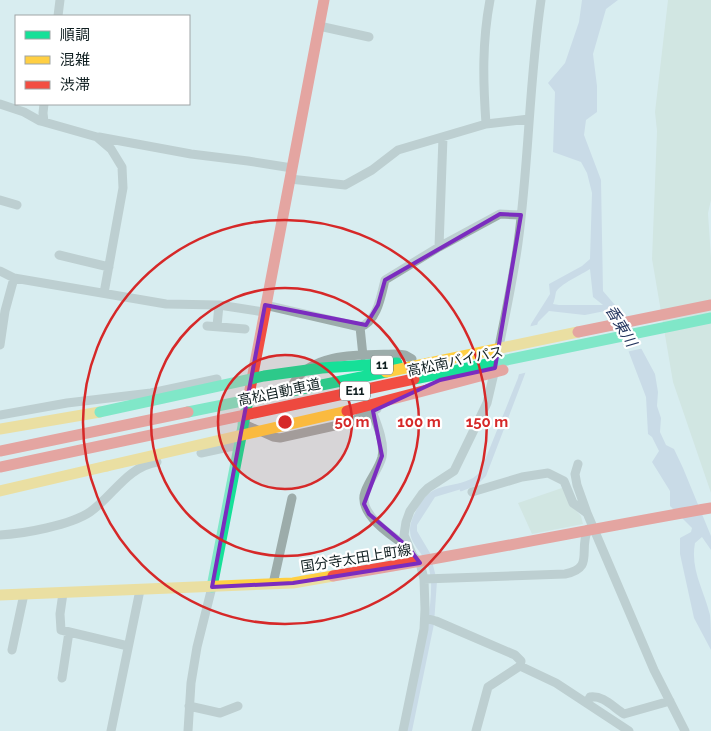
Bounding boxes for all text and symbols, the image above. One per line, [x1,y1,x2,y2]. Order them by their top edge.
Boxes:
legend [15,15,190,105]
text: 順調 [60,26,90,44]
text: 混雑 [60,51,90,69]
text: 渋滞 [60,76,90,94]
water label: 香東川 [602,302,641,352]
street label: 高松南バイパス [406,343,504,379]
road number: 11 [371,356,393,374]
street label: 高松自動車道 [236,375,322,409]
road number: E11 [340,382,370,401]
centre of rings [276,413,294,431]
text: 50 m [334,413,370,431]
text: 100 m [397,413,441,431]
text: 150 m [466,413,508,431]
street label: 国分寺太田上町線 [299,541,413,575]

